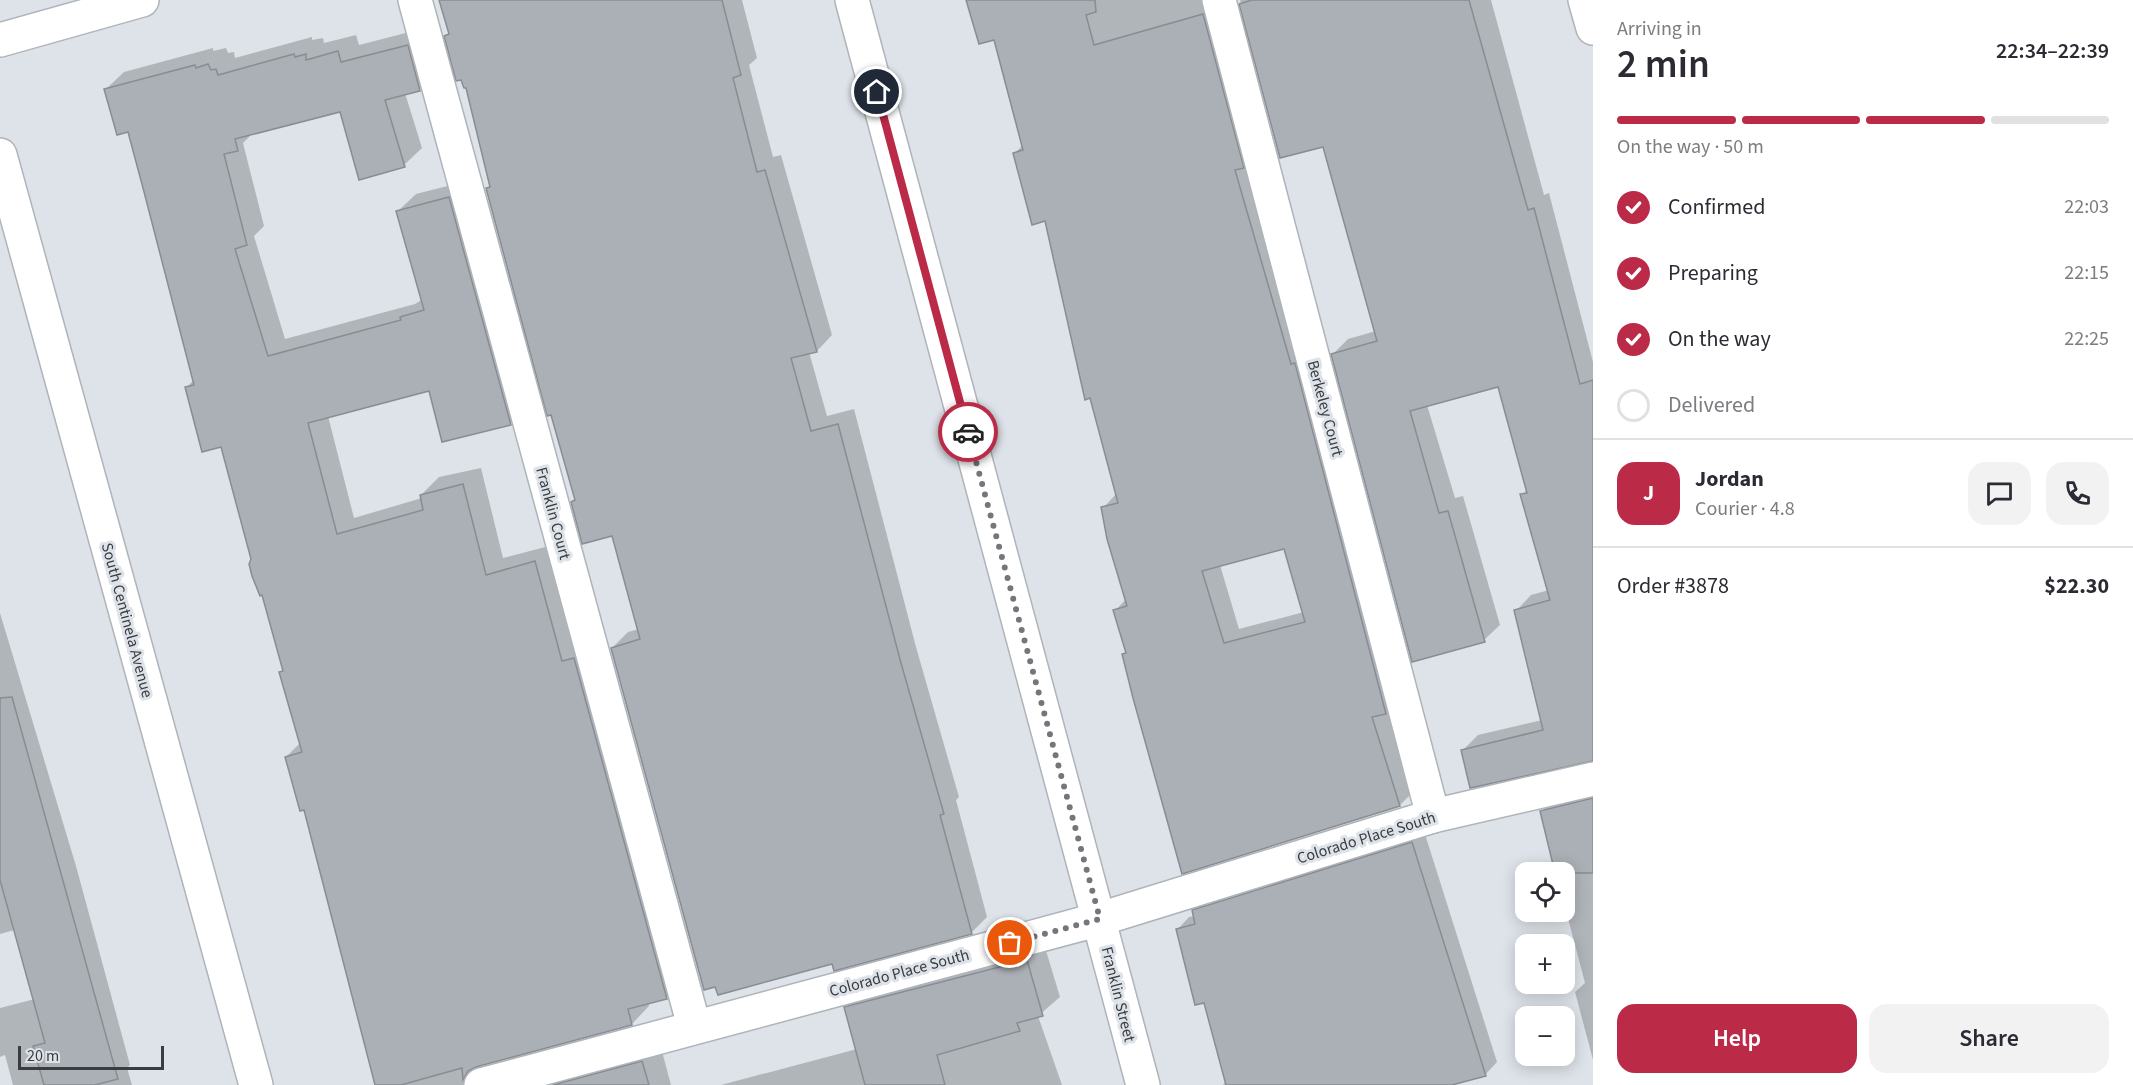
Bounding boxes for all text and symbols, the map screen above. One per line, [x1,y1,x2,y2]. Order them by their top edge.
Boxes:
text: Arriving in [1617,15,1702,43]
text: 22:34–22:39 [1996,35,2109,67]
text: 2 min [1617,37,1710,93]
pin [851,66,902,117]
icon: home [860,75,893,108]
text: On the way · 50 m [1617,133,1764,161]
icon: check [1617,191,1650,224]
text: Confirmed [1668,191,1765,223]
text: 22:03 [2064,193,2109,221]
icon: check [1617,257,1650,290]
text: Preparing [1668,257,1758,289]
text: 22:15 [2064,259,2109,287]
icon: check [1617,323,1650,356]
text: On the way [1668,323,1771,355]
text: 22:25 [2064,325,2109,353]
street label: Berkeley Court [1302,358,1349,459]
text: Delivered [1668,389,1755,421]
courier [938,402,998,462]
icon: car [952,416,985,449]
button: chat [1968,462,2031,525]
button: phone [2046,462,2109,525]
text: Jordan [1695,463,1764,495]
street label: Franklin Court [530,465,576,563]
text: J [1643,477,1654,509]
text: Courier · 4.8 [1695,495,1795,523]
street label: South Centinela Avenue [96,540,158,700]
text: Order #3878 [1617,570,1729,602]
text: $22.30 [2044,570,2109,602]
street label: Colorado Place South [1294,806,1438,870]
map controls [1515,862,1575,1066]
button: locate [1515,862,1575,922]
pin [984,917,1035,968]
icon: bag [993,926,1026,959]
button: + [1515,934,1575,994]
street label: Colorado Place South [827,944,972,1002]
street label: Franklin Street [1096,944,1141,1045]
button: Help [1617,1004,1857,1073]
button: Share [1869,1004,2109,1073]
button: − [1515,1006,1575,1066]
scale bar [18,1043,164,1070]
text: 20 m [27,1045,59,1067]

